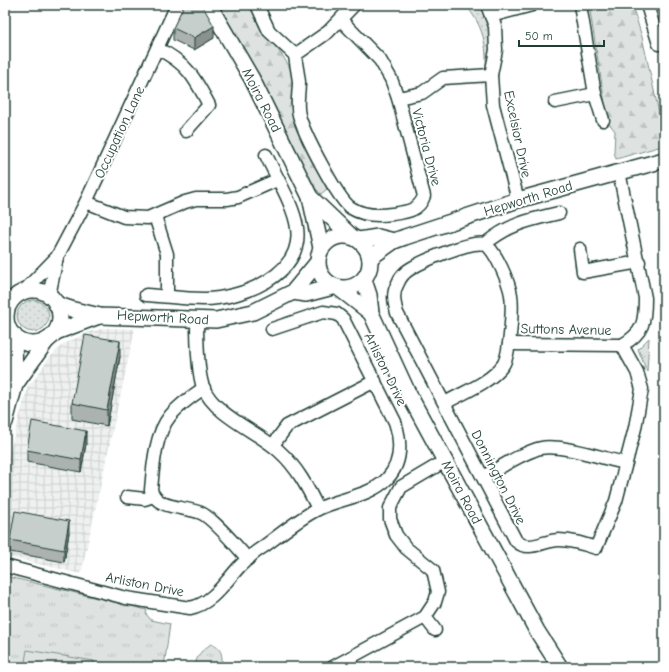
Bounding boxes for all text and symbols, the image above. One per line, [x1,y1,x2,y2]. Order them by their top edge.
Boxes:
scale bar [519,22,604,48]
text: 50 m [525,29,553,43]
street label: Moira Road [238,65,285,135]
street label: Occupation Lane [91,83,148,181]
street label: Excelsior Drive [500,89,535,179]
street label: Victoria Drive [408,107,445,188]
street label: Hepworth Road [482,177,575,220]
street label: Hepworth Road [117,307,209,328]
street label: Suttons Avenue [520,320,612,339]
street label: Arliston Drive [361,330,411,409]
street label: Donnington Drive [467,427,530,527]
street label: Moira Road [438,457,485,527]
street label: Arliston Drive [104,569,185,600]

